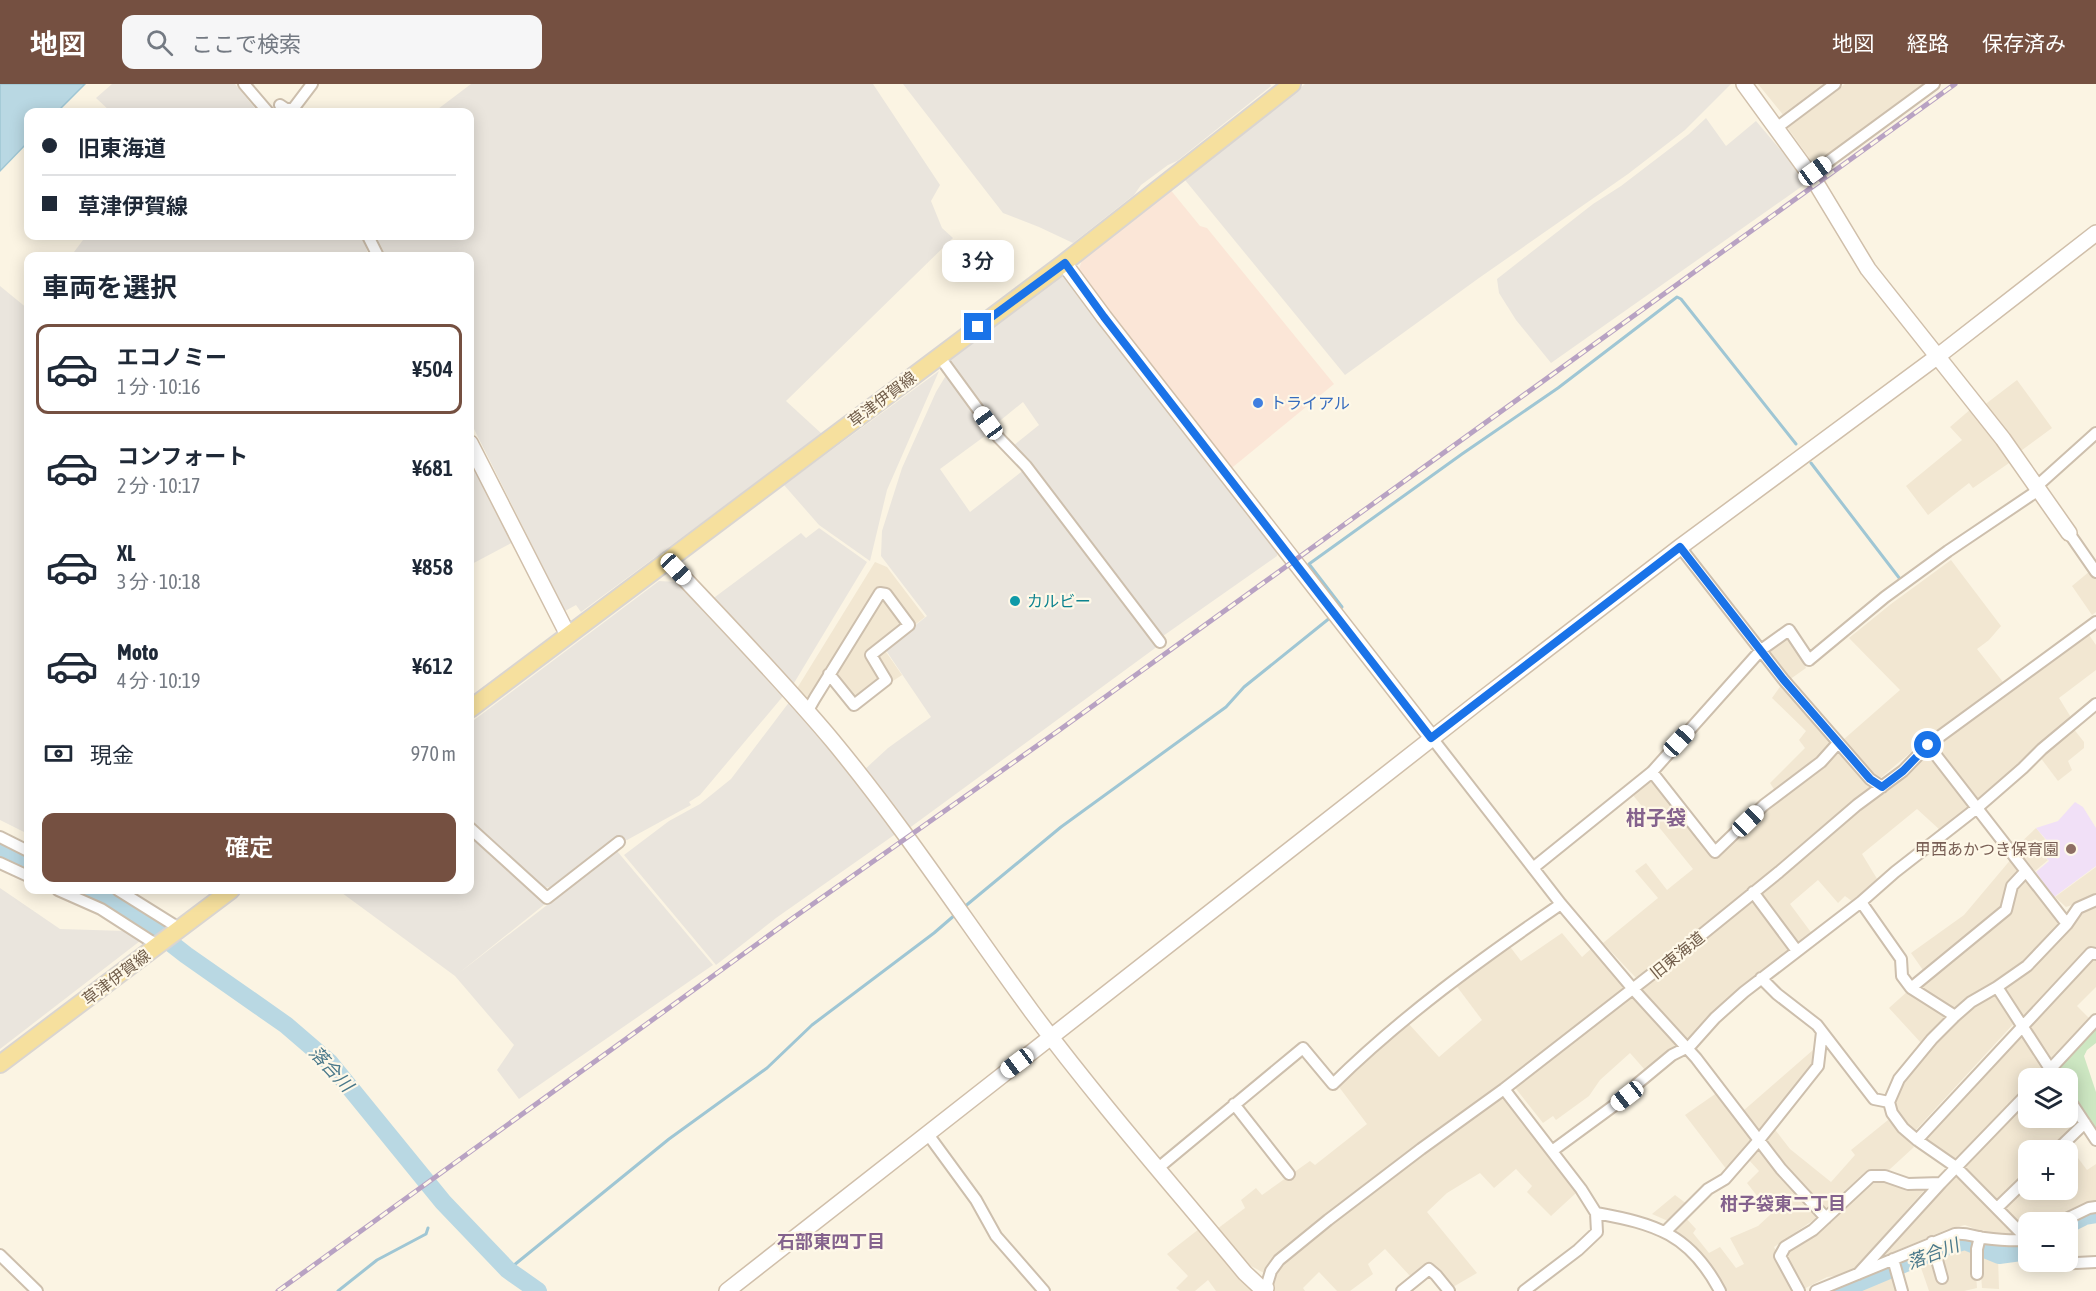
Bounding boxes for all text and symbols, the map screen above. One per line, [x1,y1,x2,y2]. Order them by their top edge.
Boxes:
search box [122,15,542,69]
icon: search [143,26,176,59]
text: 地図 [30,28,86,60]
text: ここで検索 [191,31,301,57]
text: 地図 [1832,31,1874,55]
text: 経路 [1907,31,1949,55]
text: 保存済み [1982,31,2066,55]
text: 旧東海道 [78,135,166,161]
car [1795,153,1835,189]
text: 草津伊賀線 [78,193,188,219]
callout: 3 分 [942,240,1014,282]
text: 3 分 [962,249,994,272]
text: 車両を選択 [42,272,177,303]
route end [964,313,991,340]
icon: car [45,342,99,396]
text: エコノミー [117,344,227,370]
text: ¥504 [412,356,453,382]
street label: 草津伊賀線 [845,368,919,430]
text: 1 分 · 10:16 [117,375,200,398]
place label: トライアル [1270,394,1350,412]
marker: トライアル [1251,396,1265,410]
car [970,403,1006,443]
icon: car [45,441,99,495]
text: コンフォート [117,443,248,469]
text: ¥681 [412,455,453,481]
text: 2 分 · 10:17 [117,474,200,497]
icon: car [45,540,99,594]
text: XL [117,540,135,566]
car [657,550,695,588]
text: ¥858 [412,554,453,580]
text: 3 分 · 10:18 [117,570,200,593]
place label: カルビー [1027,592,1091,610]
marker: カルビー [1008,594,1022,608]
icon: car [45,639,99,693]
text: Moto [117,639,159,665]
text: ¥612 [412,653,453,679]
text: 4 分 · 10:19 [117,669,200,692]
car [1660,722,1698,760]
route start [1914,731,1941,758]
icon: cash [42,737,75,770]
text: 現金 [90,742,134,768]
text: 970 m [411,742,456,765]
car [1729,802,1767,840]
district label: 柑子袋 [1626,806,1686,829]
button: 確定 [42,813,456,882]
place label: 甲西あかつき保育園 [1915,840,2059,858]
marker: 甲西あかつき保育園 [2064,842,2078,856]
street label: 旧東海道 [1646,928,1708,982]
street label: 草津伊賀線 [79,946,153,1008]
water label: 落合川 [305,1042,359,1097]
car [997,1045,1037,1081]
map controls [2018,1068,2078,1272]
button: layers [2018,1068,2078,1128]
car [1607,1078,1647,1114]
button: + [2018,1140,2078,1200]
district label: 柑子袋東二丁目 [1720,1193,1846,1214]
button: − [2018,1212,2078,1272]
district label: 石部東四丁目 [777,1231,885,1252]
water label: 落合川 [1904,1233,1964,1273]

